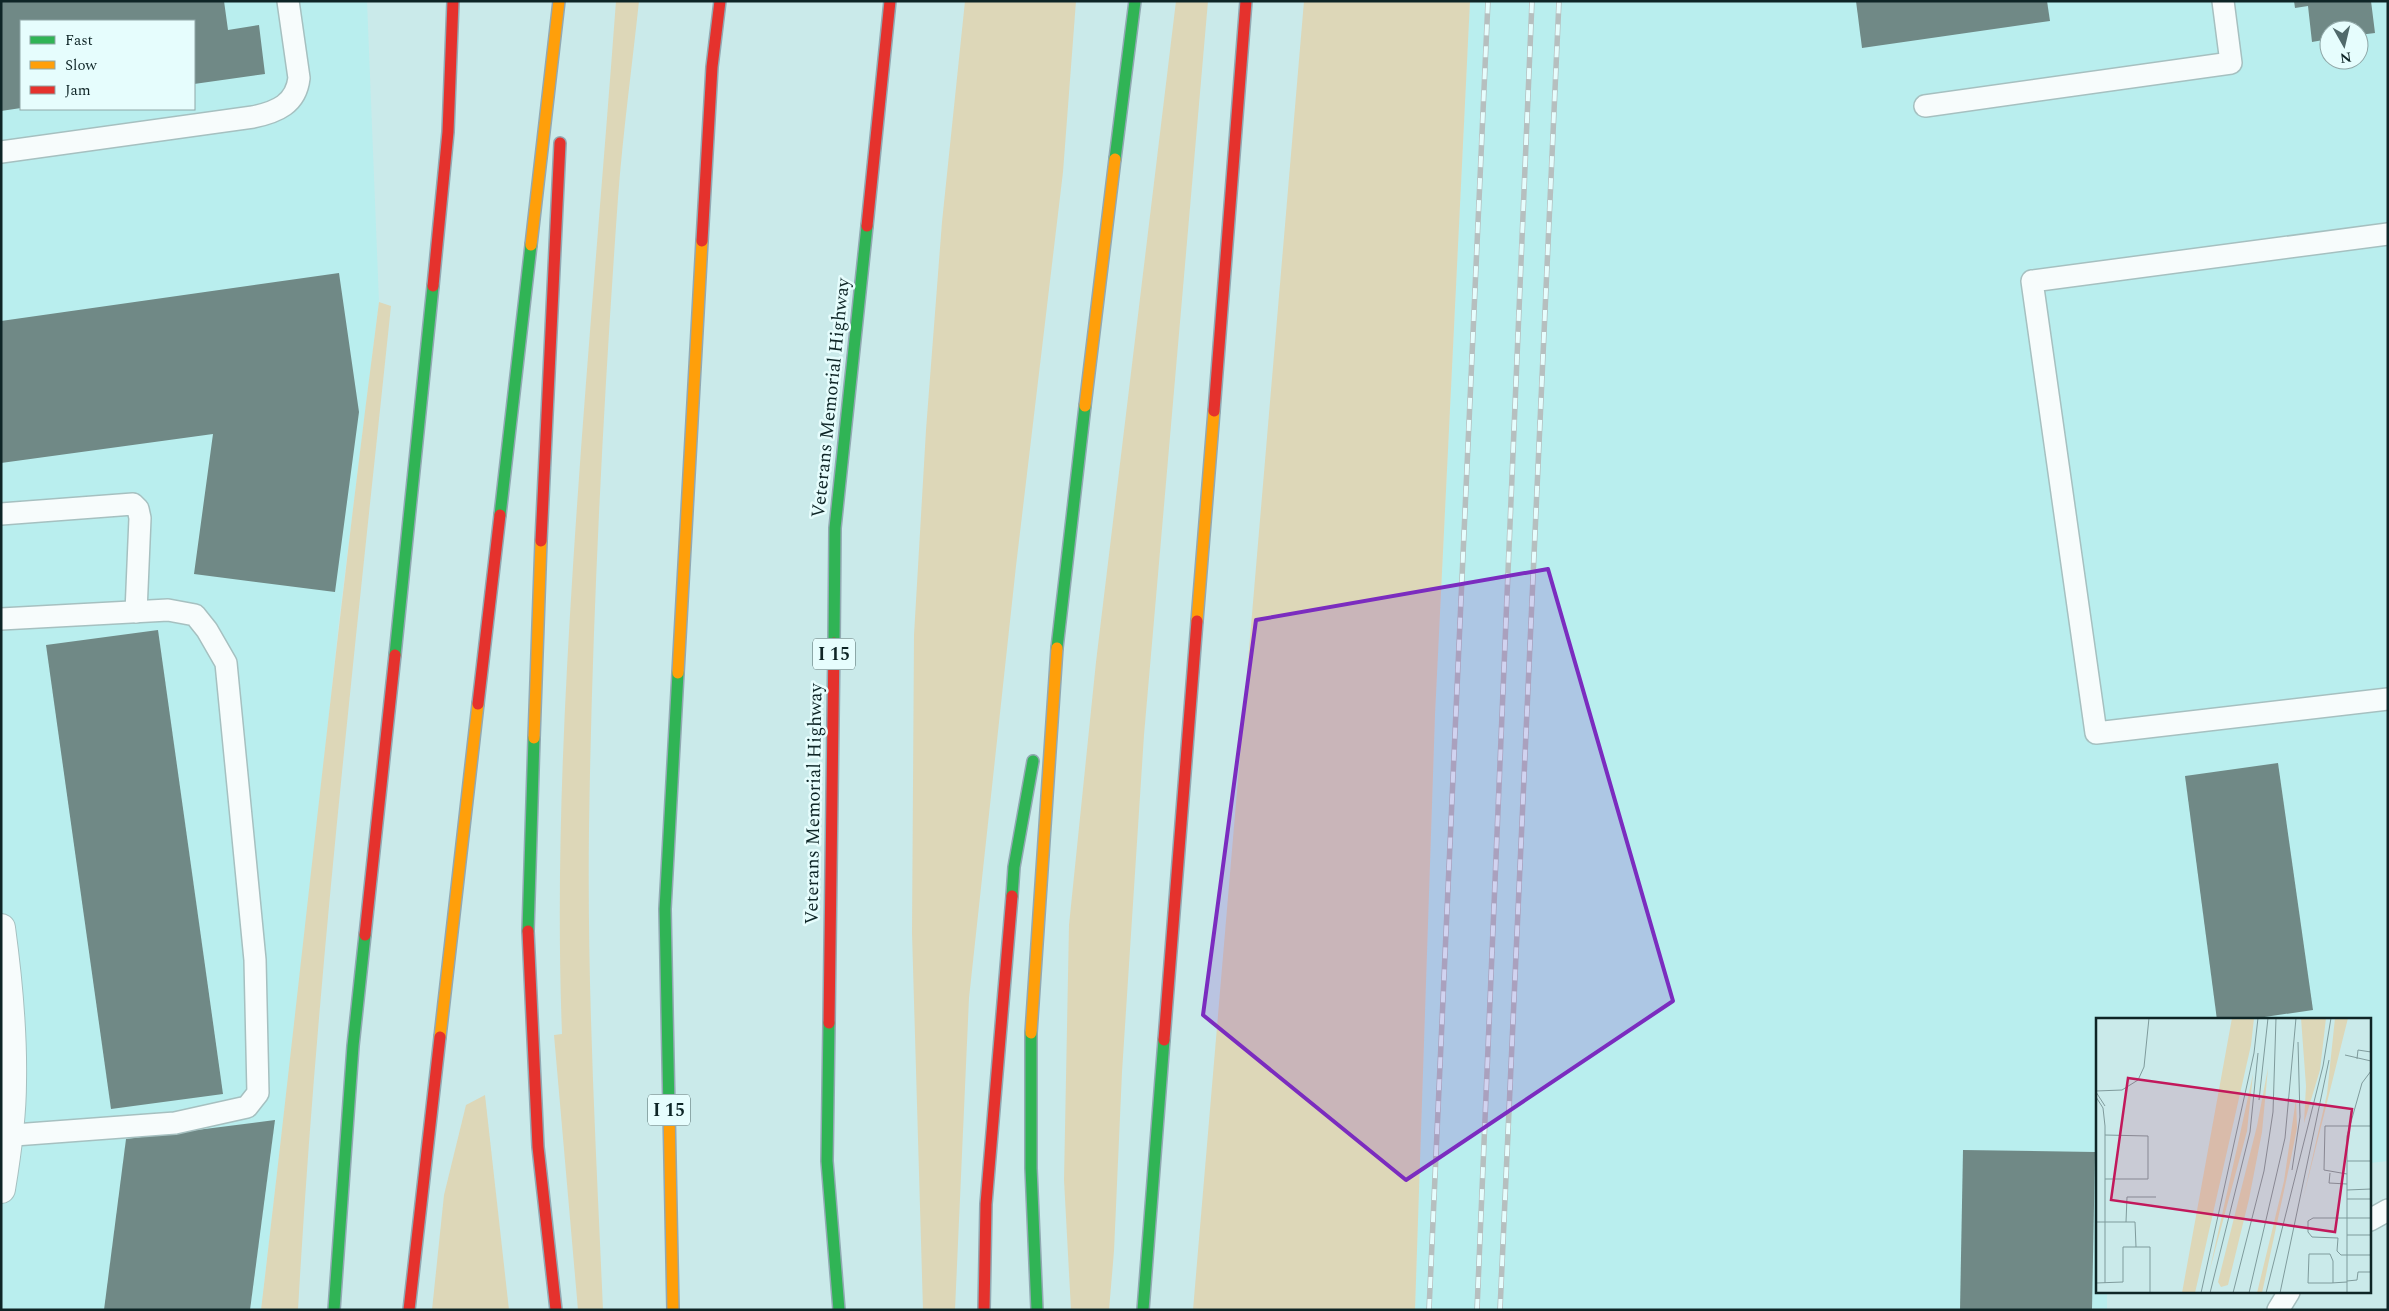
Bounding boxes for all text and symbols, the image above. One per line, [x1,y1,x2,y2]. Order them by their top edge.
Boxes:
legend [20,20,195,110]
north arrow [2319,20,2369,70]
text: Fast [65,29,93,52]
text: N [2339,46,2353,69]
text: Slow [65,54,97,77]
text: Jam [65,79,91,102]
street label: Veterans Memorial Highway [804,276,858,520]
road number: I 15 [813,639,855,670]
street label: Veterans Memorial Highway [797,682,831,925]
inset map [2096,1018,2372,1294]
road number: I 15 [648,1094,690,1126]

